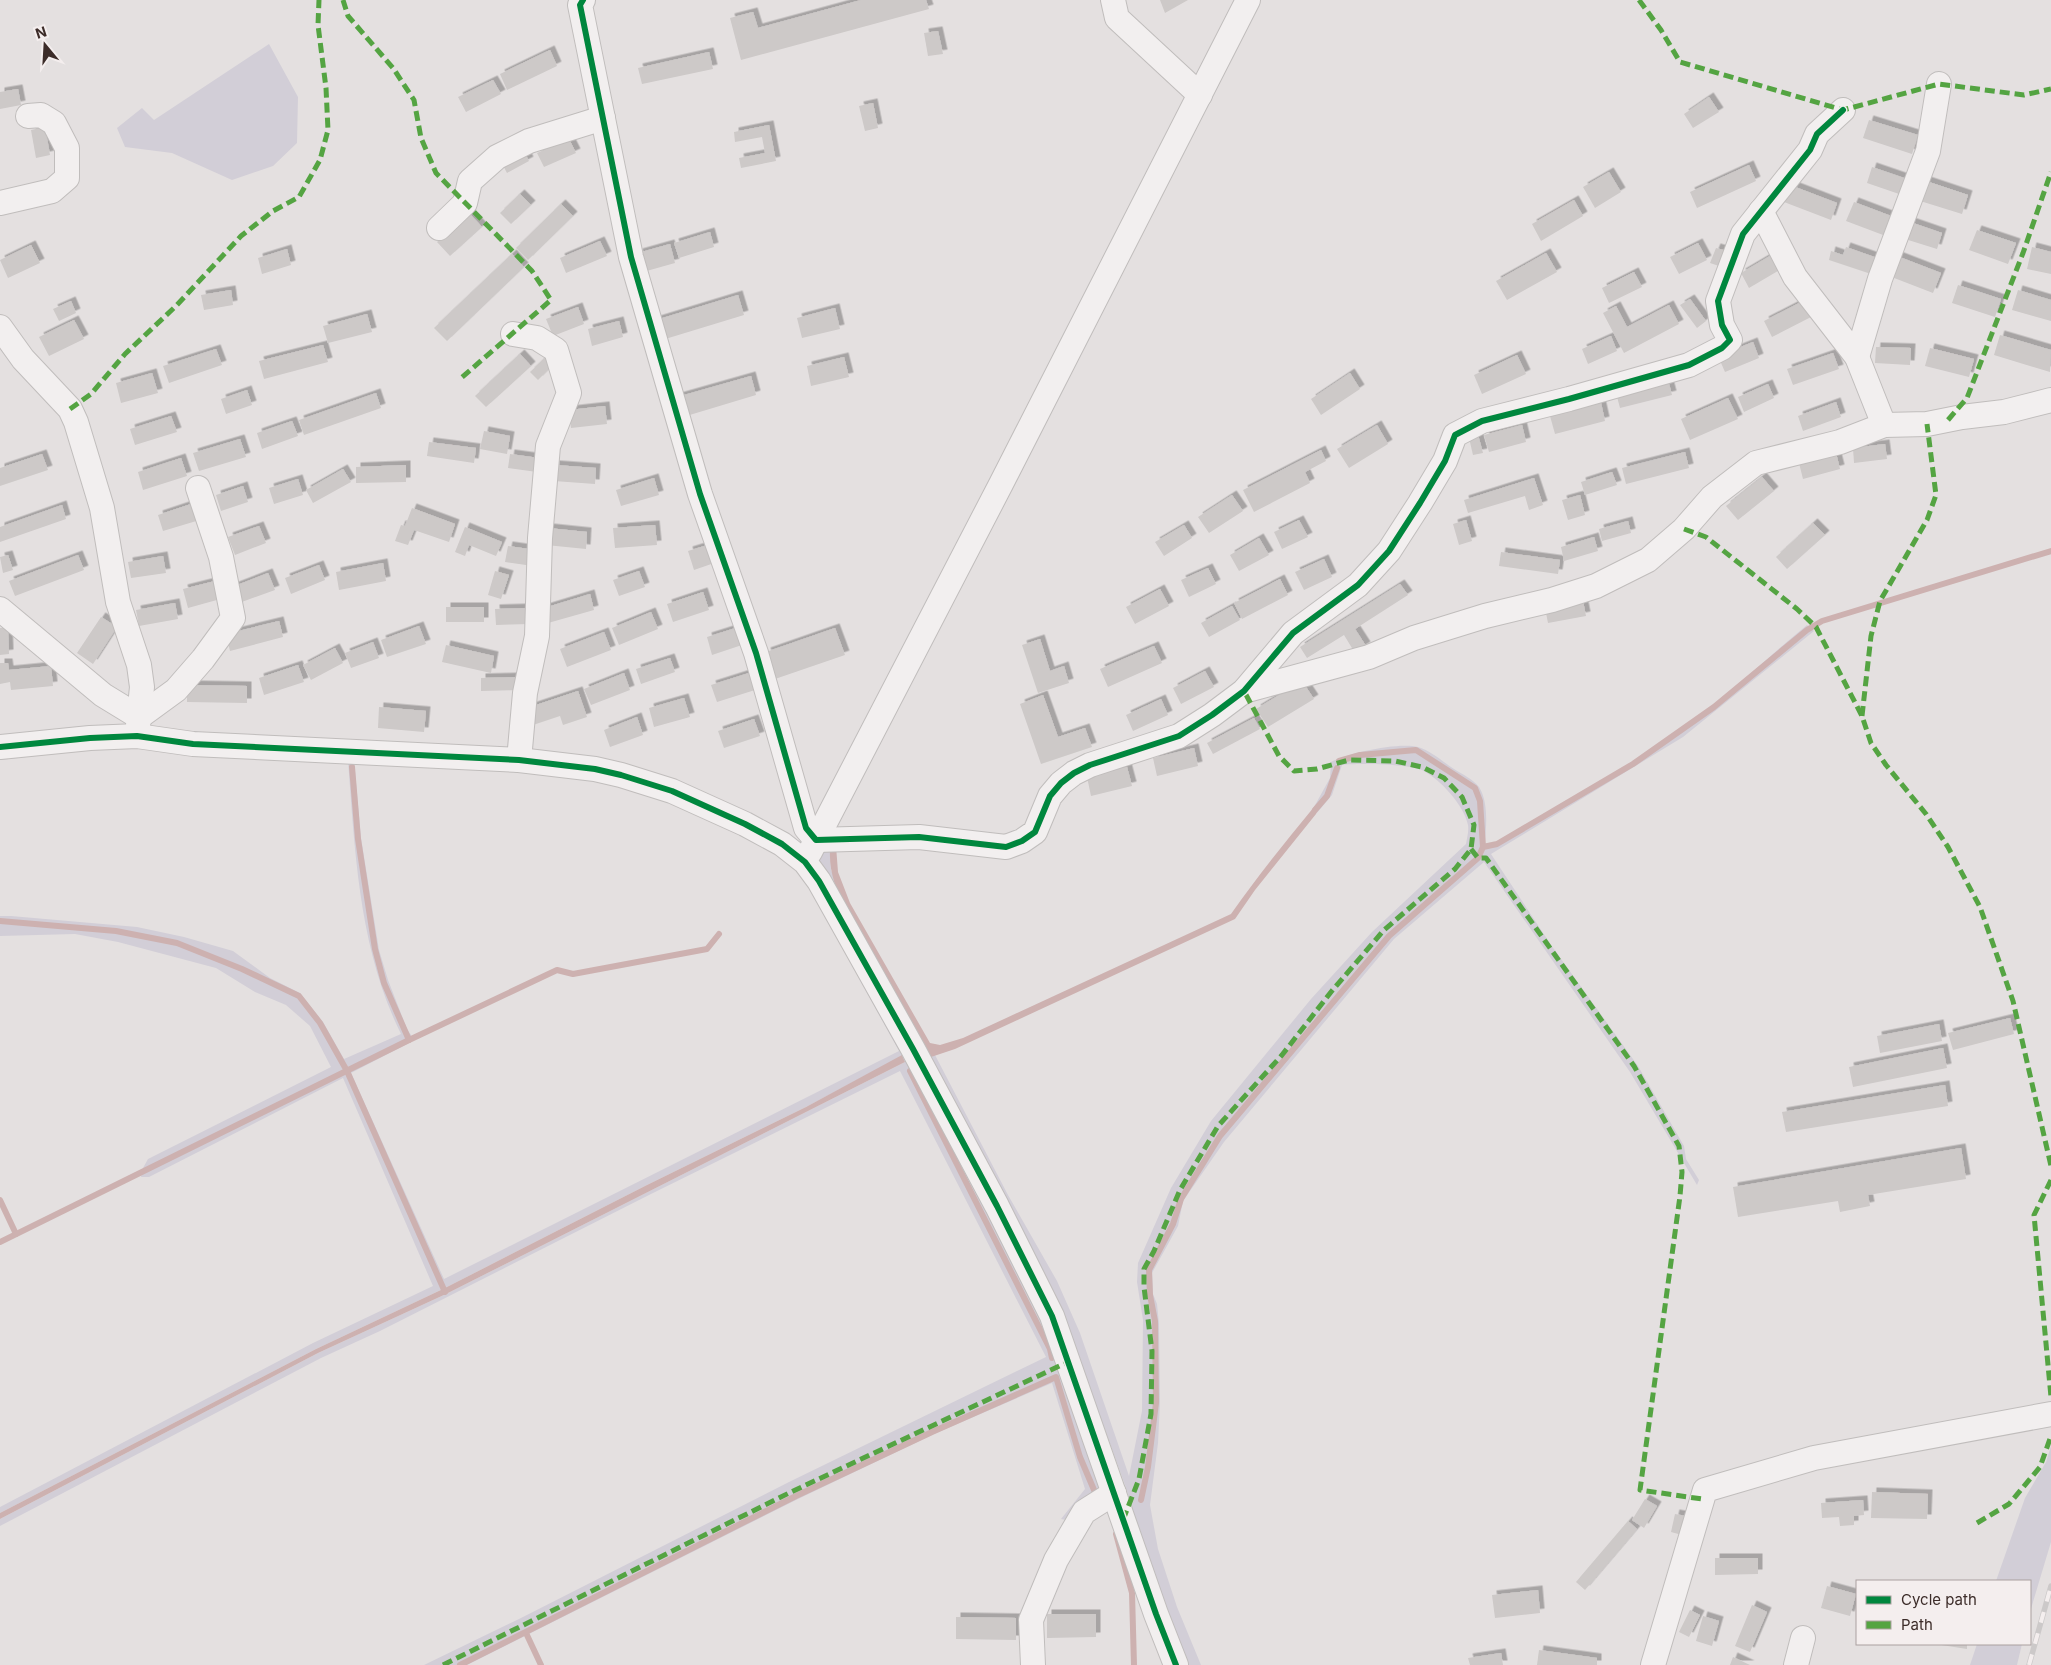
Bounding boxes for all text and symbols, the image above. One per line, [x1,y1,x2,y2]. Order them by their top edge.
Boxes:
north arrow [20,20,70,70]
text: N [33,22,49,42]
legend [1856,1580,2031,1645]
text: Cycle path [1901,1590,1977,1609]
text: Path [1901,1615,1933,1634]

